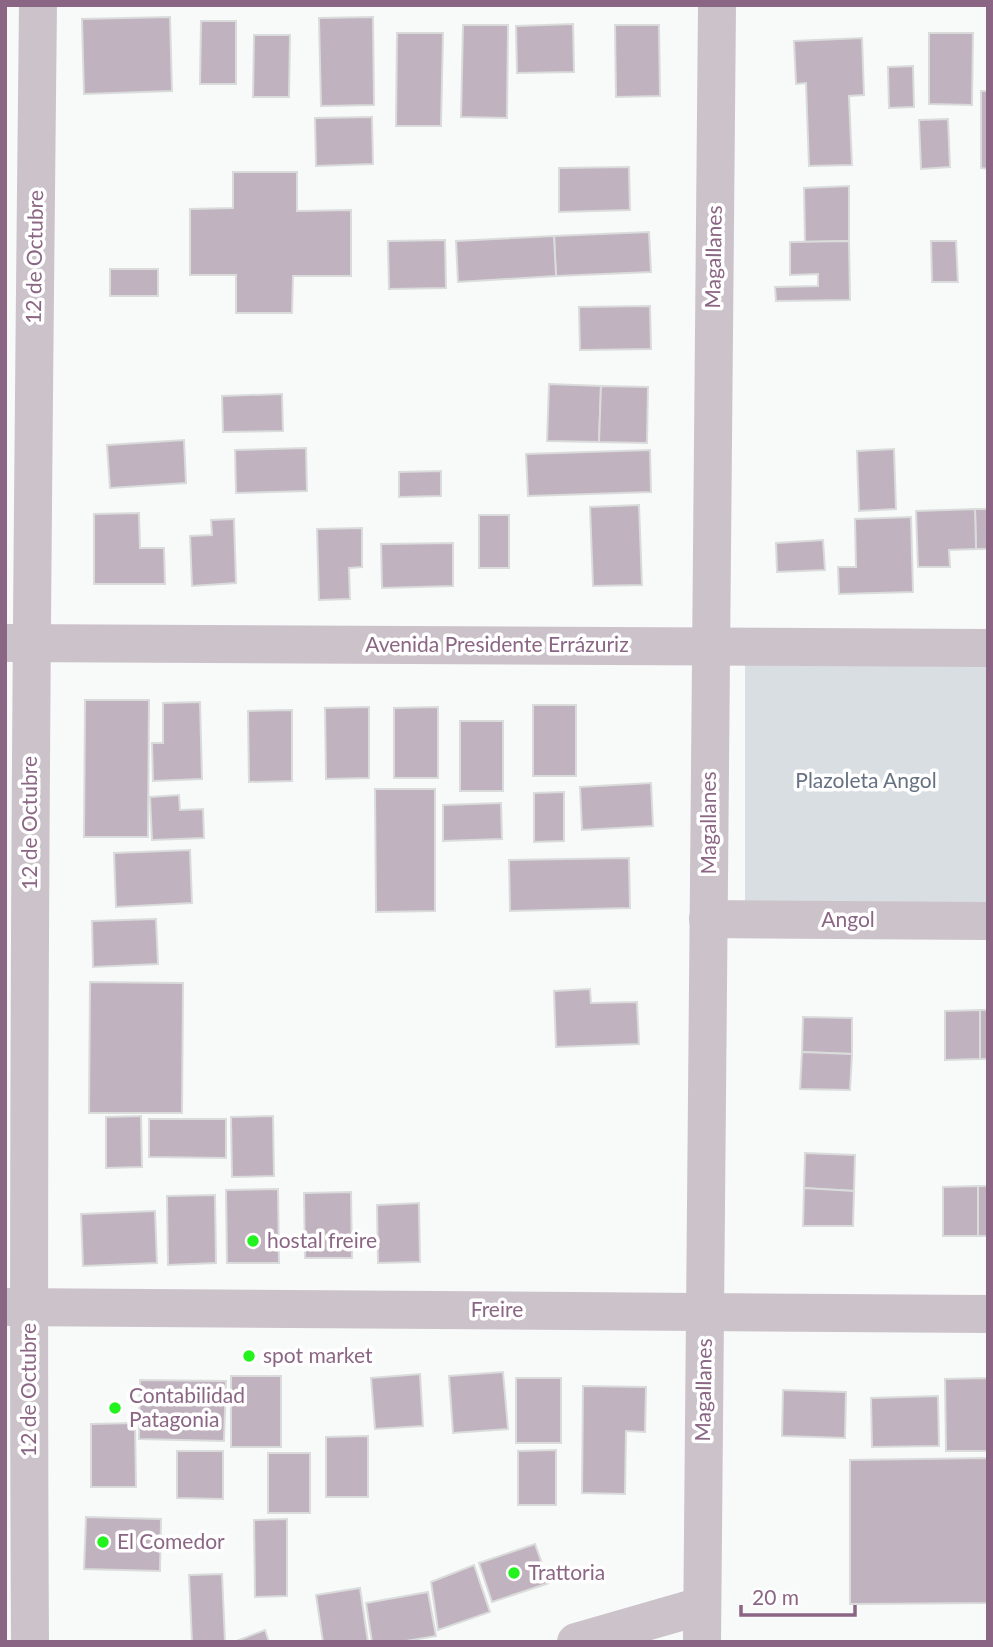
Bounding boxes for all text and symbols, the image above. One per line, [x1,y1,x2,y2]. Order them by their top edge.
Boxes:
street label: 12 de Octubre [20,190,47,324]
street label: Magallanes [699,205,726,309]
street label: Avenida Presidente Errázuriz [365,631,629,656]
street label: 12 de Octubre [16,756,41,890]
park label: Plazoleta Angol [795,767,937,792]
street label: Magallanes [695,771,720,875]
street label: Angol [821,906,875,931]
place label: hostal freire [267,1227,377,1252]
marker: hostal freire [245,1233,261,1249]
street label: Freire [471,1296,523,1321]
street label: 12 de Octubre [15,1323,40,1457]
street label: Magallanes [689,1338,716,1442]
place label: spot market [263,1342,373,1367]
marker: spot market [241,1348,257,1364]
place label: Contabilidad Patagonia [129,1382,245,1431]
marker: Contabilidad Patagonia [107,1400,123,1416]
place label: El Comedor [117,1528,225,1553]
marker: El Comedor [95,1534,111,1550]
place label: Trattoria [528,1559,605,1584]
marker: Trattoria [506,1565,522,1581]
scale bar [741,1574,855,1618]
text: 20 m [752,1584,799,1609]

